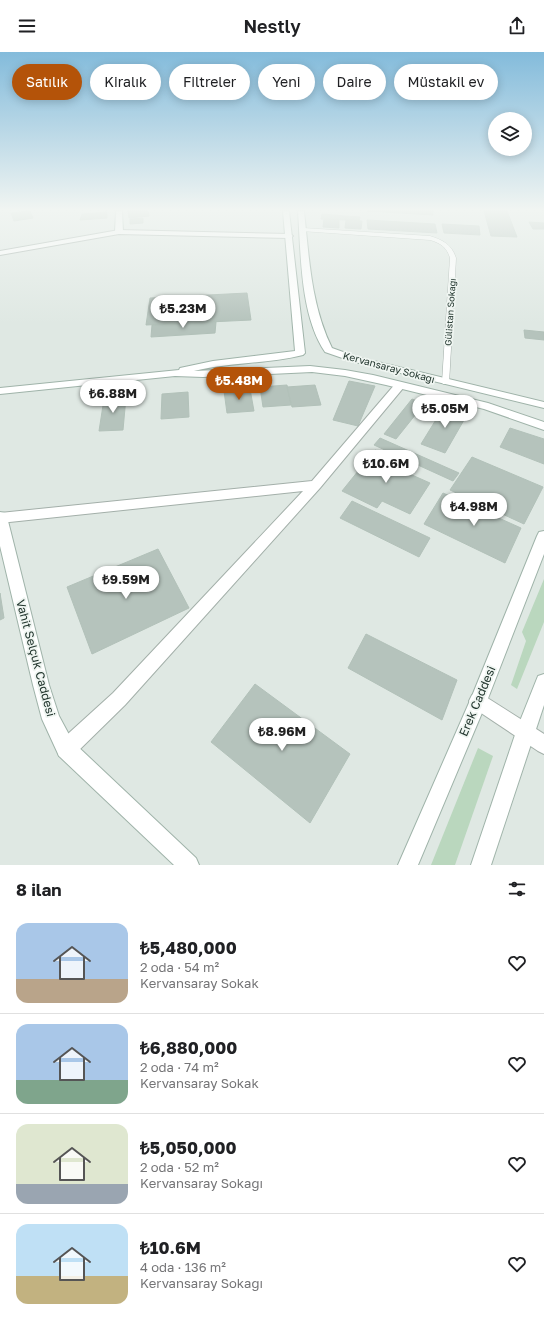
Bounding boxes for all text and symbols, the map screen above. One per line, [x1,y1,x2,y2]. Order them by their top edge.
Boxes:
icon: menu [16,15,38,37]
text: Nestly [243,15,301,37]
icon: share [506,15,528,37]
chip: Satılık [12,64,82,100]
chip: Kiralık [90,64,161,100]
chip: Filtreler [169,64,250,100]
chip: Yeni [258,64,315,100]
chip: Daire [323,64,386,100]
chip: Müstakil ev [394,64,498,100]
map controls [488,112,532,156]
button: layers [488,112,532,156]
street label: Gülistan Sokağı [442,278,458,346]
pin: ₺5.23M [150,295,216,329]
text: ₺5.23M [160,300,206,316]
street label: Kervansaray Sokağı [342,349,436,385]
pin: ₺5.48M [206,367,272,401]
text: ₺5.48M [215,372,263,388]
pin: ₺6.88M [80,380,146,414]
text: ₺6.88M [89,385,137,401]
pin: ₺5.05M [412,395,478,429]
text: ₺5.05M [421,400,469,416]
pin: ₺10.6M [353,450,419,484]
text: ₺10.6M [363,455,409,471]
pin: ₺4.98M [441,493,507,527]
text: ₺4.98M [450,498,498,514]
pin: ₺9.59M [93,566,159,600]
text: ₺9.59M [102,571,150,587]
street label: Vahit Selçuk Caddesi [13,598,59,718]
street label: Erek Caddesi [455,664,499,738]
pin: ₺8.96M [249,718,315,752]
text: ₺8.96M [258,723,306,739]
icon: filters [506,878,528,900]
text: 8 ilan [16,879,62,900]
text: ₺5,480,000 [140,937,237,958]
icon: home [48,939,96,987]
icon: heart [506,952,528,974]
text: 2 oda · 54 m² [140,959,219,975]
text: Kervansaray Sokak [140,975,259,991]
text: ₺6,880,000 [140,1037,237,1058]
icon: home [48,1040,96,1088]
icon: heart [506,1053,528,1075]
text: 2 oda · 74 m² [140,1059,219,1075]
text: Kervansaray Sokak [140,1075,259,1091]
text: ₺5,050,000 [140,1137,237,1158]
icon: home [48,1140,96,1188]
icon: heart [506,1153,528,1175]
text: 2 oda · 52 m² [140,1159,219,1175]
text: Kervansaray Sokağı [140,1175,263,1191]
text: ₺10.6M [140,1237,201,1258]
icon: home [48,1240,96,1288]
icon: heart [506,1253,528,1275]
text: 4 oda · 136 m² [140,1259,226,1275]
text: Kervansaray Sokağı [140,1275,263,1291]

